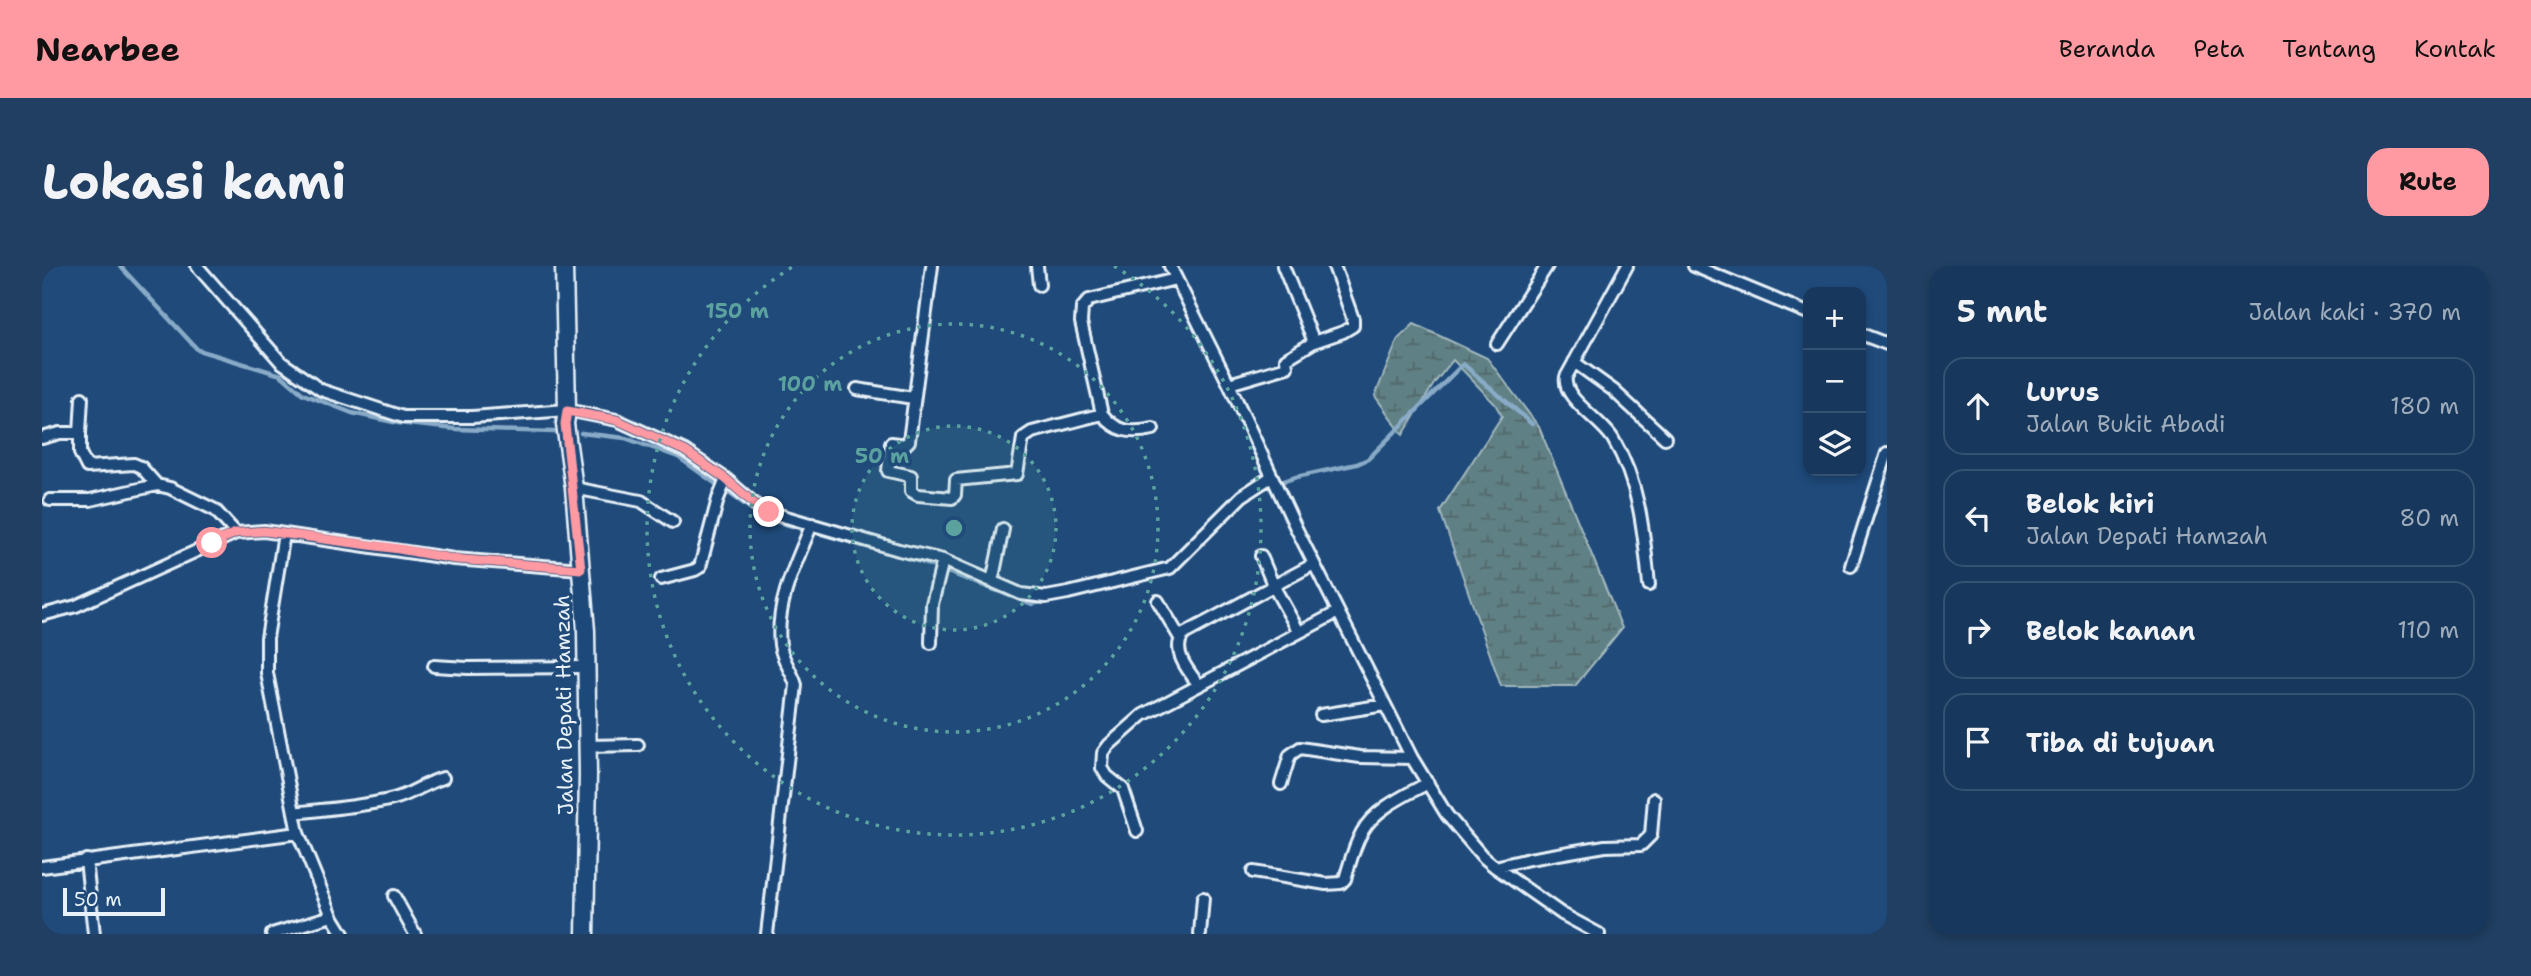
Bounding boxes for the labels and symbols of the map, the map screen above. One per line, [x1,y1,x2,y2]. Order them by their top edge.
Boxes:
text: 150 m [705,297,769,325]
text: 100 m [778,370,842,398]
text: 50 m [855,442,909,470]
route end [753,496,784,527]
centre of rings [942,516,966,540]
route start [196,527,227,558]
street label: Jalan Depati Hamzah [548,594,580,816]
scale bar [63,885,164,917]

